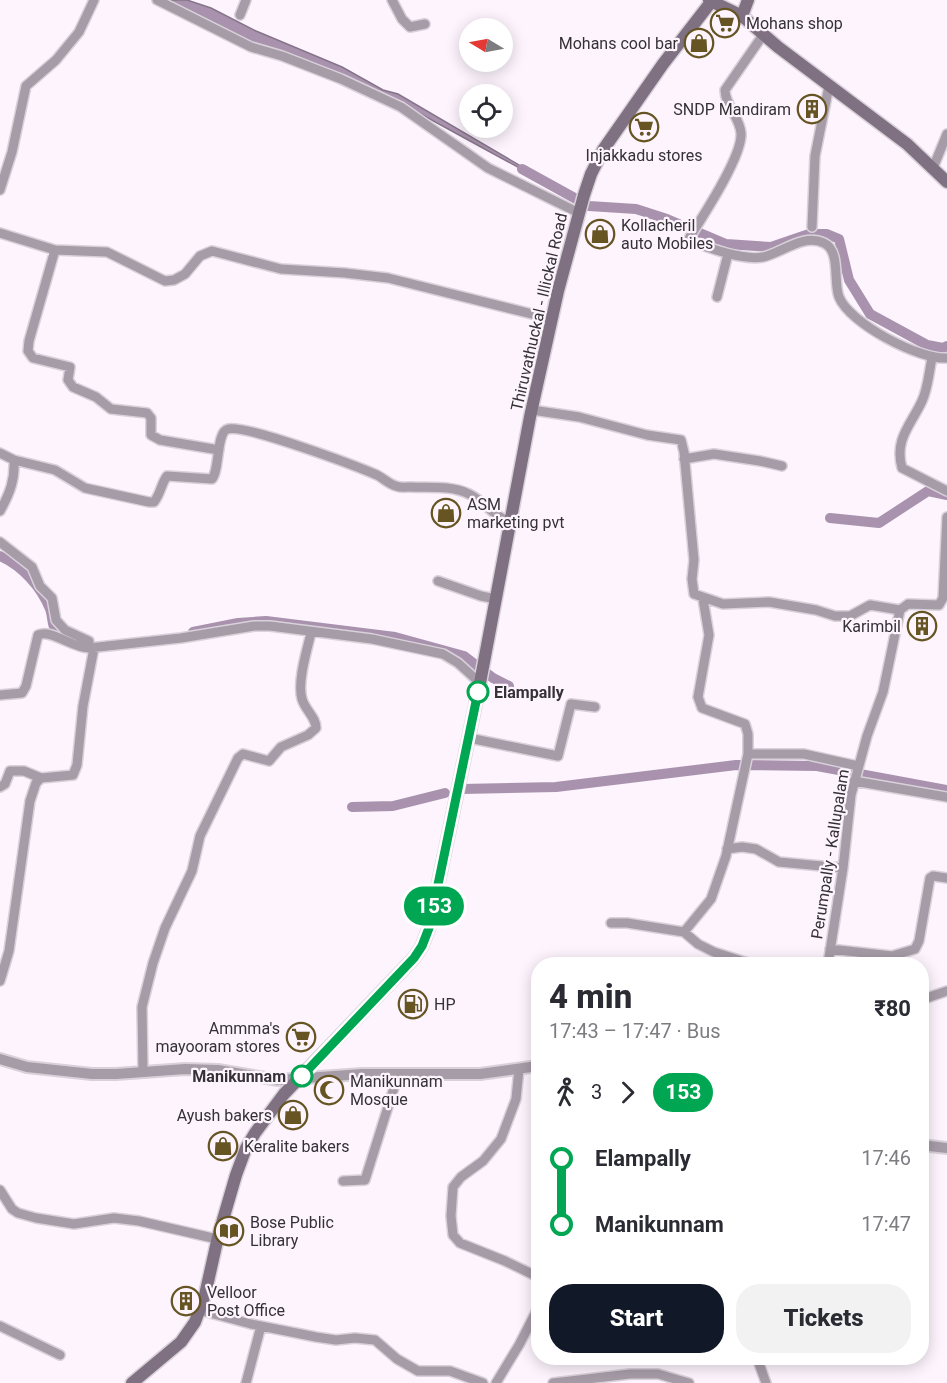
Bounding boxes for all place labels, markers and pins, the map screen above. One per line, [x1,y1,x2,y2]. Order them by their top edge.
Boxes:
supermarket icon: Mohans shop [709,7,741,39]
place label: Mohans shop [746,14,843,33]
shop icon: Mohans cool bar [683,27,715,59]
place label: Mohans cool bar [559,34,679,53]
building icon: SNDP Mandiram [796,93,828,125]
place label: SNDP Mandiram [673,100,791,119]
supermarket icon: Injakkadu stores [628,111,660,143]
place label: Injakkadu stores [586,146,702,165]
place label: Kollacheril auto Mobiles [621,216,713,253]
shop icon: Kollacheril auto Mobiles [584,218,616,250]
place label: ASM marketing pvt [467,495,564,532]
shop icon: ASM marketing pvt [430,497,462,529]
building icon: Karimbil [906,610,938,642]
place label: Karimbil [842,617,901,636]
marker: Elampally [467,681,489,703]
place label: Elampally [494,683,565,702]
fuel station icon: HP [397,988,429,1020]
place label: HP [434,995,456,1014]
place label: Ammma's mayooram stores [155,1019,280,1056]
supermarket icon: Ammma's mayooram stores [285,1021,317,1053]
marker: Manikunnam [291,1065,313,1087]
place label: Manikunnam [192,1067,286,1086]
place label: Manikunnam Mosque [350,1072,443,1109]
mosque icon: Manikunnam Mosque [313,1074,345,1106]
shop icon: Ayush bakers [277,1099,309,1131]
place label: Ayush bakers [177,1106,272,1125]
shop icon: Keralite bakers [207,1130,239,1162]
place label: Keralite bakers [244,1137,349,1156]
place label: Bose Public Library [250,1213,334,1250]
library icon: Bose Public Library [213,1215,245,1247]
place label: Velloor Post Office [207,1283,285,1320]
building icon: Velloor Post Office [170,1285,202,1317]

